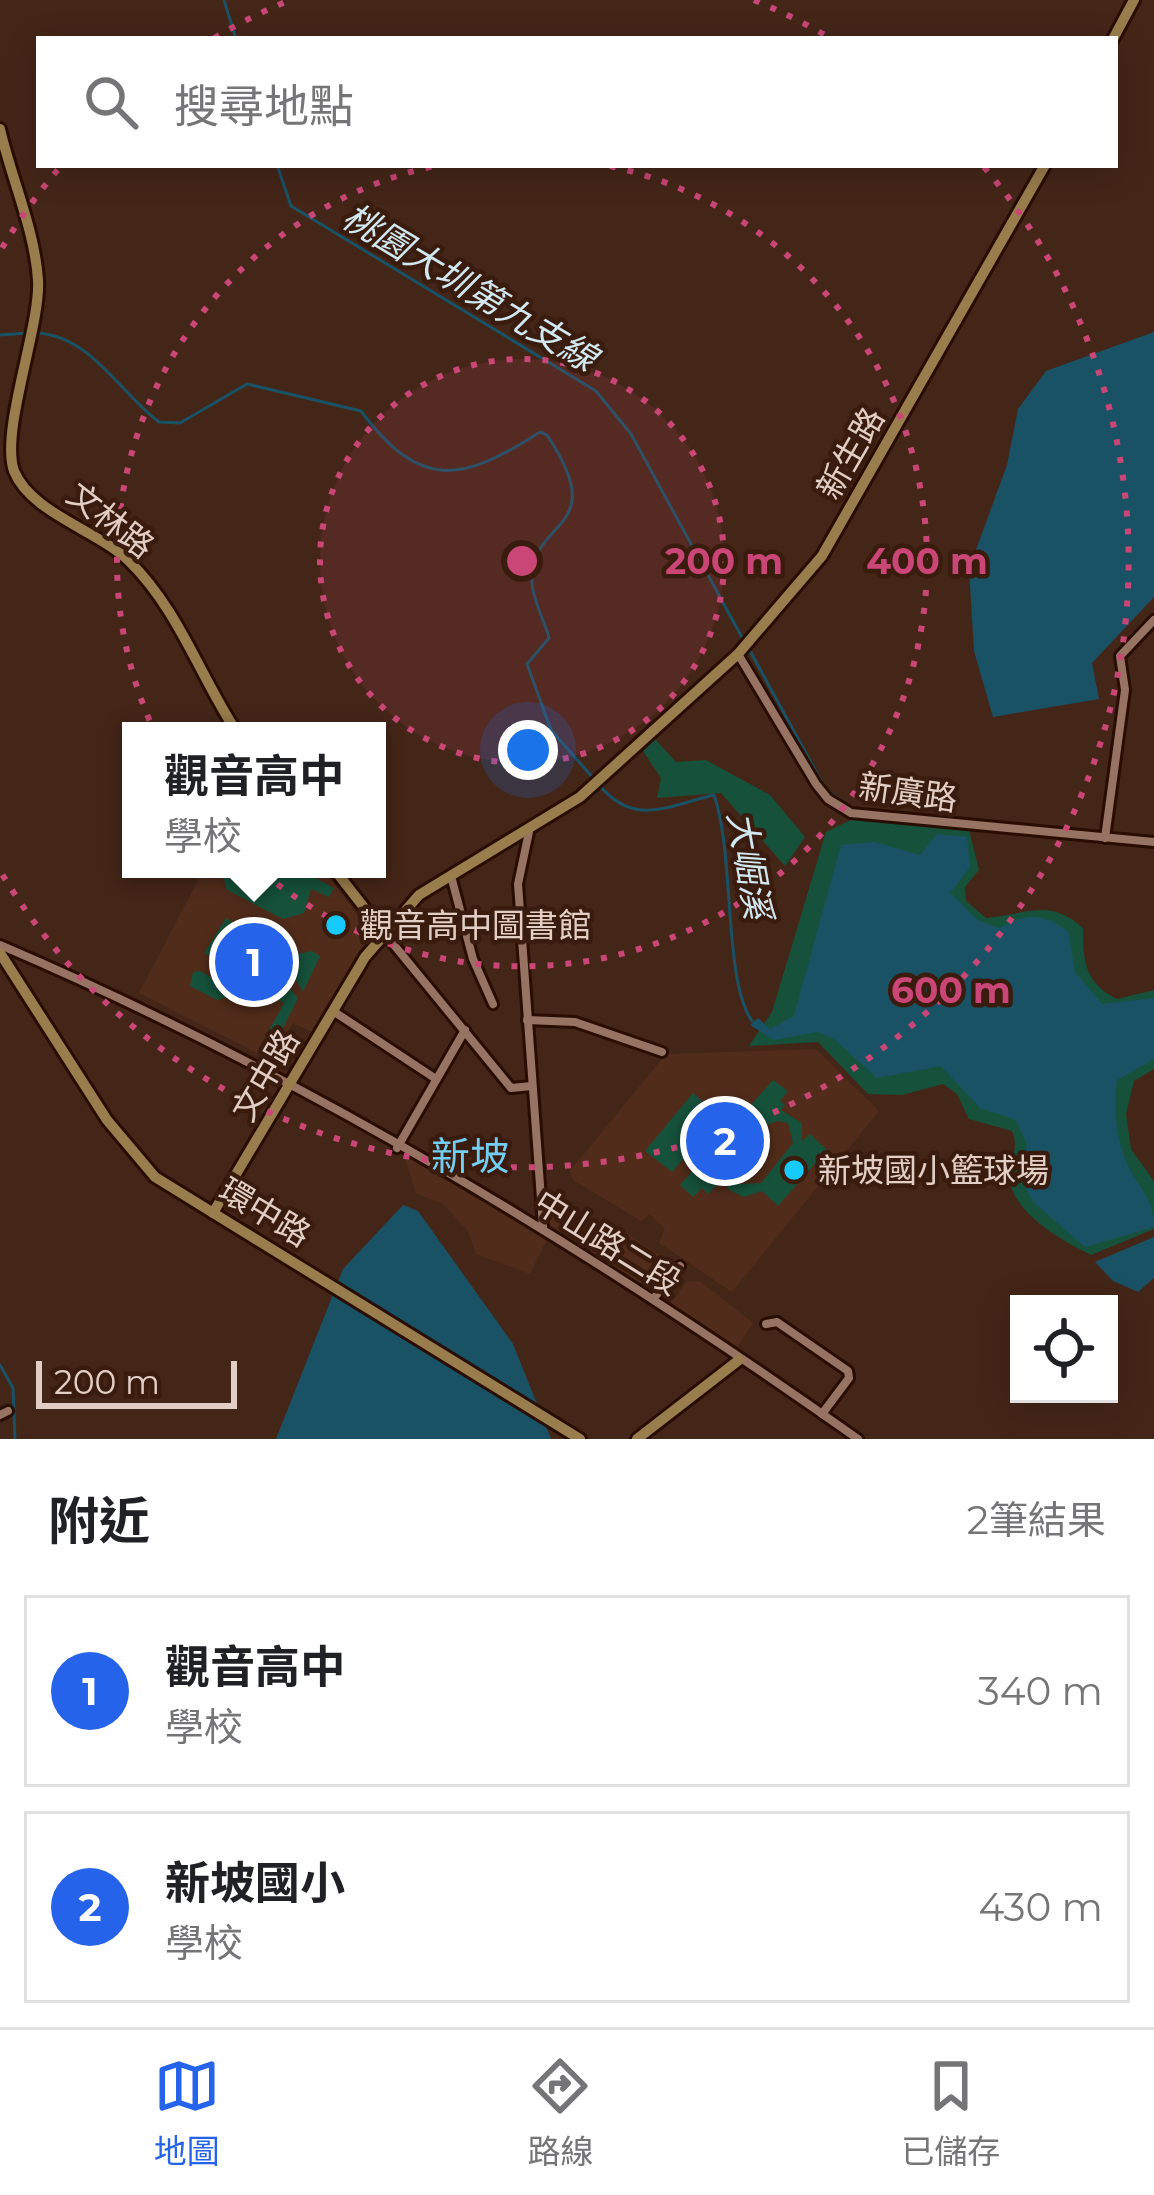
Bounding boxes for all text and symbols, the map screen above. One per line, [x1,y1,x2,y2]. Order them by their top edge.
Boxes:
search box [36,36,1118,168]
icon: search [78,69,144,135]
text: 搜尋地點 [174,78,354,133]
water label: 桃園大圳第九支線 [335,194,608,382]
street label: 新生路 [808,400,892,506]
street label: 文林路 [60,474,162,566]
text: 200 m [665,539,783,583]
text: 400 m [866,539,988,583]
centre of rings [501,540,543,582]
your location [498,720,558,780]
popup [122,722,386,878]
text: 觀音高中 [164,748,344,803]
street label: 新廣路 [856,765,960,819]
water label: 大崛溪 [719,808,782,927]
text: 學校 [164,812,242,860]
place label: 觀音高中圖書館 [360,905,591,945]
marker: 觀音高中圖書館 [323,912,349,938]
pin: 1 [215,917,293,1007]
text: 600 m [891,968,1011,1012]
street label: 文中路 [223,1022,307,1128]
pin: 2 [686,1096,764,1186]
district label: 新坡 [431,1132,509,1180]
place label: 新坡國小籃球場 [818,1150,1049,1190]
marker: 新坡國小籃球場 [781,1157,807,1183]
street label: 環中路 [212,1169,318,1255]
street label: 中山路二段 [527,1181,689,1303]
map controls [1010,1295,1118,1403]
button: locate [1010,1295,1118,1403]
scale bar [36,1355,237,1408]
text: 200 m [54,1362,160,1402]
text: 附近 [48,1490,150,1552]
text: 2筆結果 [967,1496,1106,1544]
text: 觀音高中 [165,1639,345,1694]
text: 1 [82,1667,98,1715]
text: 340 m [978,1667,1103,1715]
text: 學校 [165,1703,243,1751]
text: 新坡國小 [165,1855,345,1910]
text: 2 [78,1883,102,1931]
text: 430 m [978,1883,1103,1931]
text: 學校 [165,1919,243,1967]
tab: 地圖 [154,2053,220,2173]
tab: 路線 [527,2053,593,2173]
tab: 已儲存 [901,2053,1000,2173]

